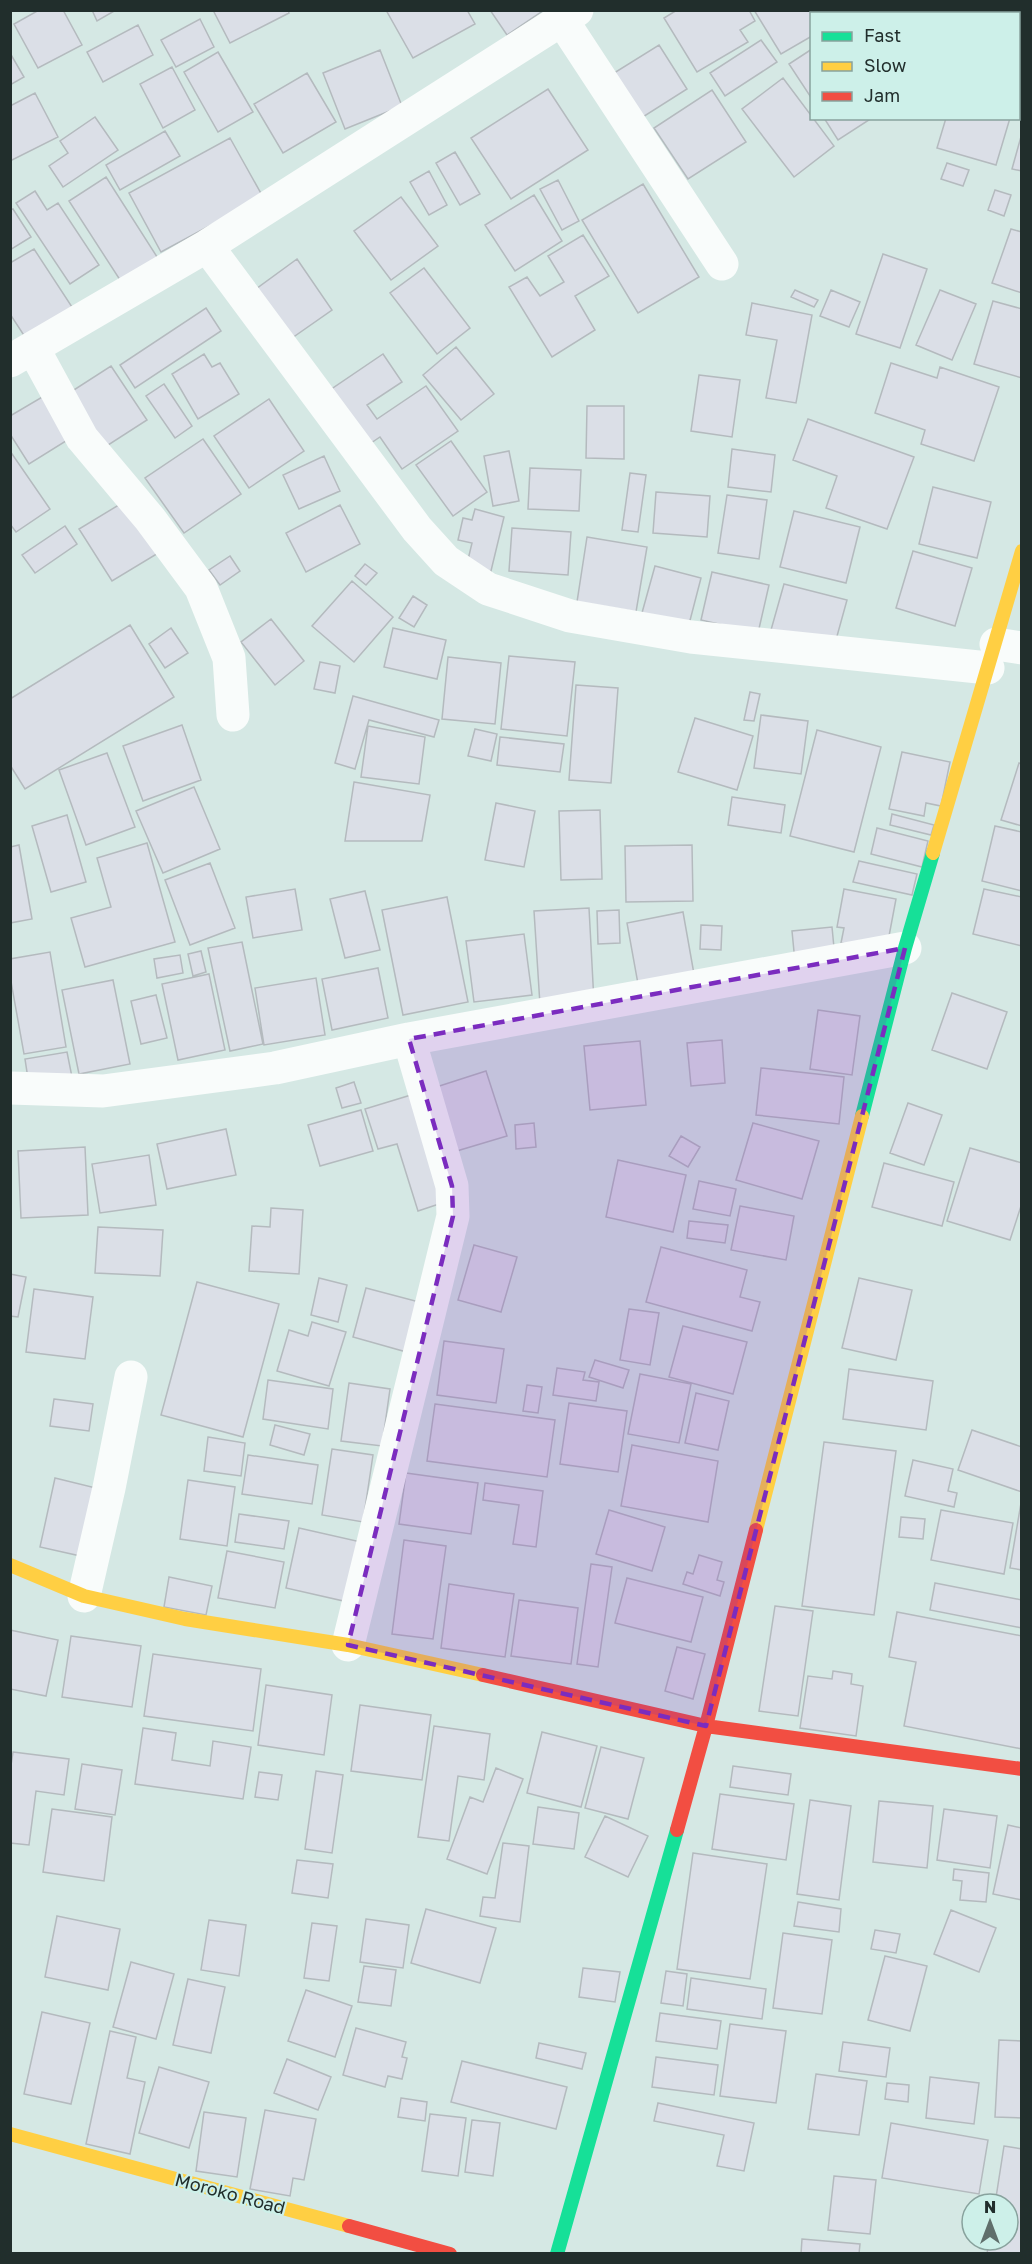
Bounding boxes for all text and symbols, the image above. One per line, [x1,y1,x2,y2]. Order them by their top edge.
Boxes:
legend [810,12,1020,120]
text: Fast [864,24,901,46]
text: Slow [864,54,907,76]
text: Jam [864,84,900,106]
street label: Moroko Road [173,2168,288,2218]
north arrow [960,2192,1020,2252]
text: N [984,2197,996,2217]

